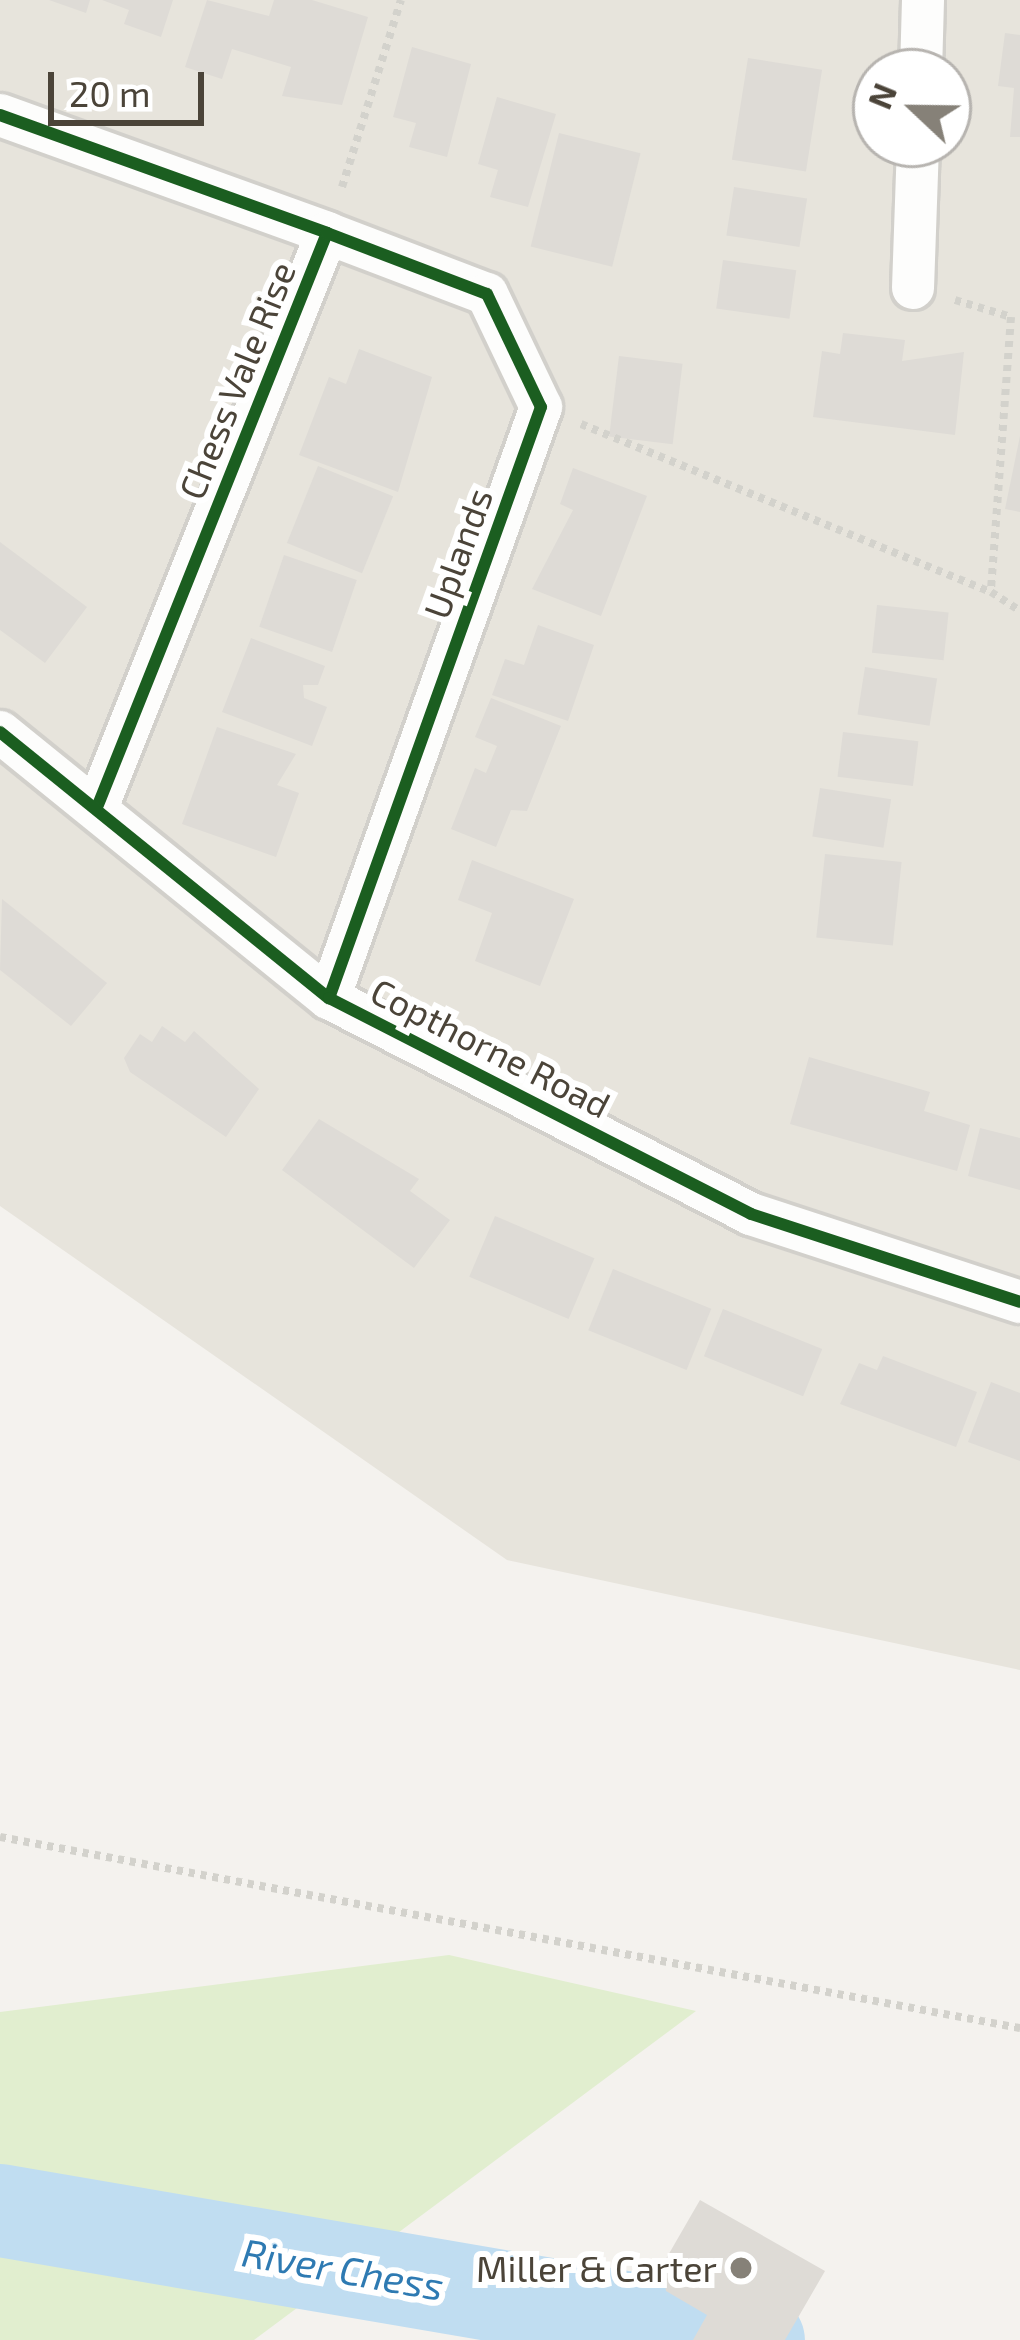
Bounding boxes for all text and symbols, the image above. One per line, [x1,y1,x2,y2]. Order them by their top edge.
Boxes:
scale bar [54,48,210,122]
north arrow [852,48,972,168]
text: 20 m [69,71,151,114]
text: N [858,77,904,114]
street label: Chess Vale Rise [169,255,303,505]
street label: Uplands [414,482,500,624]
street label: Copthorne Road [364,968,618,1126]
water label: River Chess [238,2228,448,2310]
place label: Miller & Carter [475,2246,717,2290]
marker: Miller & Carter [728,2255,754,2281]

